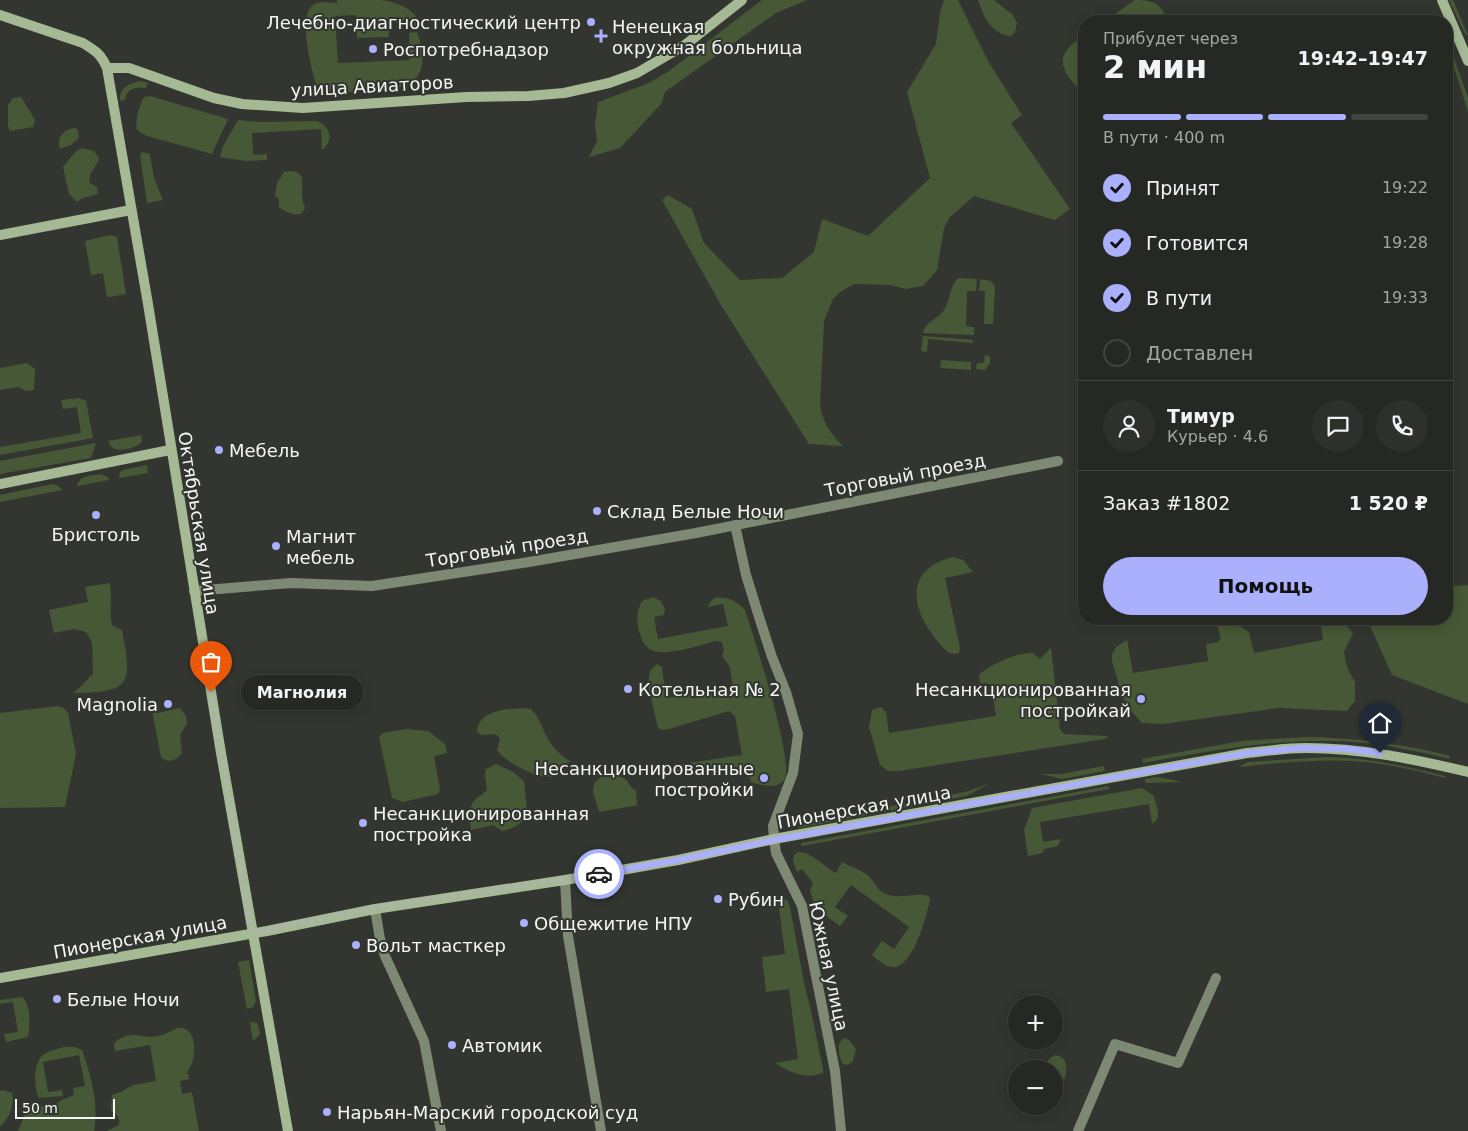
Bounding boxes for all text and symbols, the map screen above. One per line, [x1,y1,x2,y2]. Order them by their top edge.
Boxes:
place label: Лечебно-диагностический центр [266,12,581,33]
marker: Лечебно-диагностический центр [585,16,597,28]
place label: Ненецкая окружная больница [612,16,803,58]
marker: Ненецкая окружная больница [594,29,608,43]
text: Прибудет через [1103,29,1238,48]
place label: Роспотребнадзор [383,39,549,60]
marker: Роспотребнадзор [367,43,379,55]
text: 19:42–19:47 [1298,47,1428,69]
text: 2 мин [1103,48,1207,86]
street label: улица Авиаторов [290,71,454,101]
text: В пути · 400 m [1103,128,1225,147]
icon: check [1103,174,1131,202]
text: Принят [1146,177,1220,199]
text: 19:22 [1382,178,1428,197]
icon: check [1103,229,1131,257]
text: Готовится [1146,232,1248,254]
text: 19:28 [1382,233,1428,252]
icon: check [1103,284,1131,312]
text: В пути [1146,287,1212,309]
text: 19:33 [1382,288,1428,307]
text: Доставлен [1146,342,1253,364]
button: person [1103,400,1155,452]
button: chat [1312,400,1364,452]
button: phone [1376,400,1428,452]
text: Тимур [1167,405,1235,427]
text: Курьер · 4.6 [1167,427,1268,446]
street label: Октябрьская улица [174,430,224,616]
place label: Мебель [229,440,300,461]
marker: Мебель [213,444,225,456]
street label: Торговый проезд [822,449,987,501]
text: Заказ #1802 [1103,492,1230,514]
text: 1 520 ₽ [1349,492,1428,514]
place label: Склад Белые Ночи [607,501,784,522]
marker: Склад Белые Ночи [591,505,603,517]
marker: Бристоль [90,509,102,521]
place label: Бристоль [52,524,140,545]
street label: Торговый проезд [424,525,589,571]
place label: Магнит мебель [286,526,356,568]
marker: Магнит мебель [270,540,282,552]
button: Помощь [1103,557,1428,615]
pin [190,641,232,692]
icon: bag [197,648,225,676]
callout: Магнолия [241,674,364,710]
place label: Котельная № 2 [638,679,781,700]
place label: Несанкционированная постройкай [915,679,1131,721]
text: Магнолия [257,683,347,702]
marker: Котельная № 2 [622,683,634,695]
marker: Несанкционированная постройкай [1135,693,1147,705]
place label: Magnolia [77,694,158,715]
marker: Magnolia [162,698,174,710]
pin [1359,702,1401,753]
icon: home [1366,709,1394,737]
place label: Несанкционированные постройки [534,758,754,800]
marker: Несанкционированные постройки [758,772,770,784]
street label: Пионерская улица [776,781,952,833]
place label: Несанкционированная постройка [373,803,589,845]
marker: Несанкционированная постройка [357,817,369,829]
courier [574,849,624,899]
icon: car [585,860,613,888]
place label: Рубин [728,889,784,910]
marker: Рубин [712,893,724,905]
street label: Южная улица [805,899,853,1033]
street label: Пионерская улица [52,911,228,963]
place label: Общежитие НПУ [534,913,692,934]
marker: Общежитие НПУ [518,917,530,929]
place label: Вольт масткер [366,935,506,956]
marker: Вольт масткер [350,939,362,951]
place label: Белые Ночи [67,989,180,1010]
marker: Белые Ночи [51,993,63,1005]
map controls [1008,995,1063,1115]
button: + [1008,995,1063,1050]
place label: Автомик [462,1035,543,1056]
marker: Автомик [446,1039,458,1051]
button: − [1008,1060,1063,1115]
scale bar [15,1096,115,1119]
text: 50 m [22,1100,58,1116]
place label: Нарьян-Марский городской суд [337,1102,638,1123]
marker: Нарьян-Марский городской суд [321,1106,333,1118]

